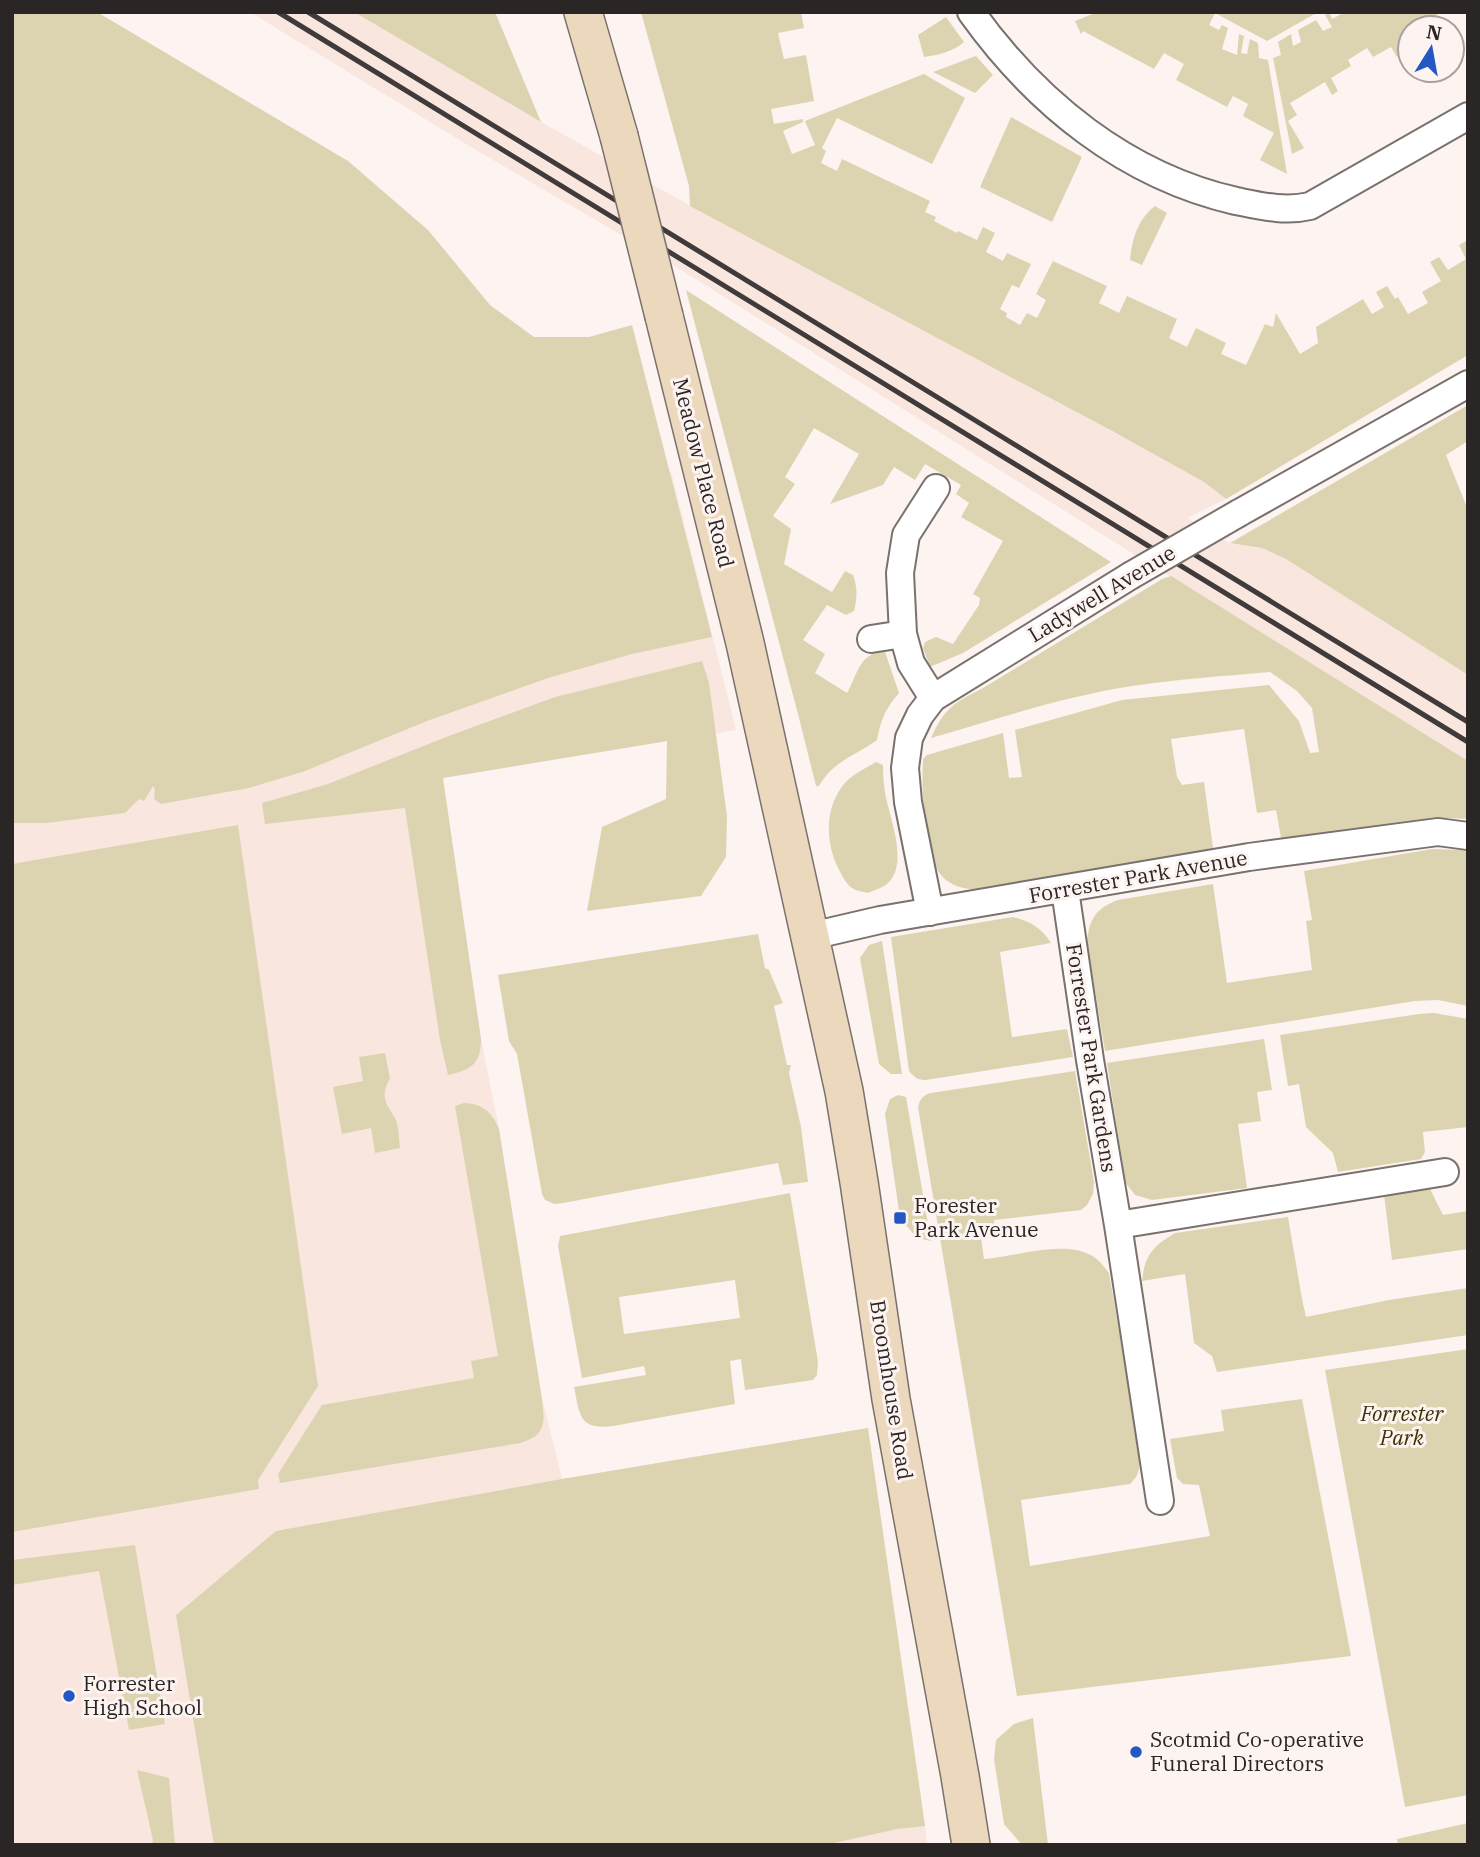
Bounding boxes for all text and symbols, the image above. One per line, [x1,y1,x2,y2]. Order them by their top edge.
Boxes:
north arrow [1396,14,1466,84]
text: N [1425,19,1444,46]
street label: Meadow Place Road [667,375,741,571]
street label: Ladywell Avenue [1023,538,1180,648]
street label: Forrester Park Avenue [1026,843,1249,909]
street label: Forrester Park Gardens [1060,941,1124,1174]
place label: Forester Park Avenue [914,1191,1039,1243]
marker: Forester Park Avenue [892,1210,908,1226]
street label: Broomhouse Road [864,1298,920,1482]
park label: Forrester Park [1360,1399,1444,1451]
place label: Forrester High School [83,1669,202,1721]
marker: Forrester High School [61,1688,77,1704]
place label: Scotmid Co-operative Funeral Directors [1150,1725,1364,1777]
marker: Scotmid Co-operative Funeral Directors [1128,1744,1144,1760]

